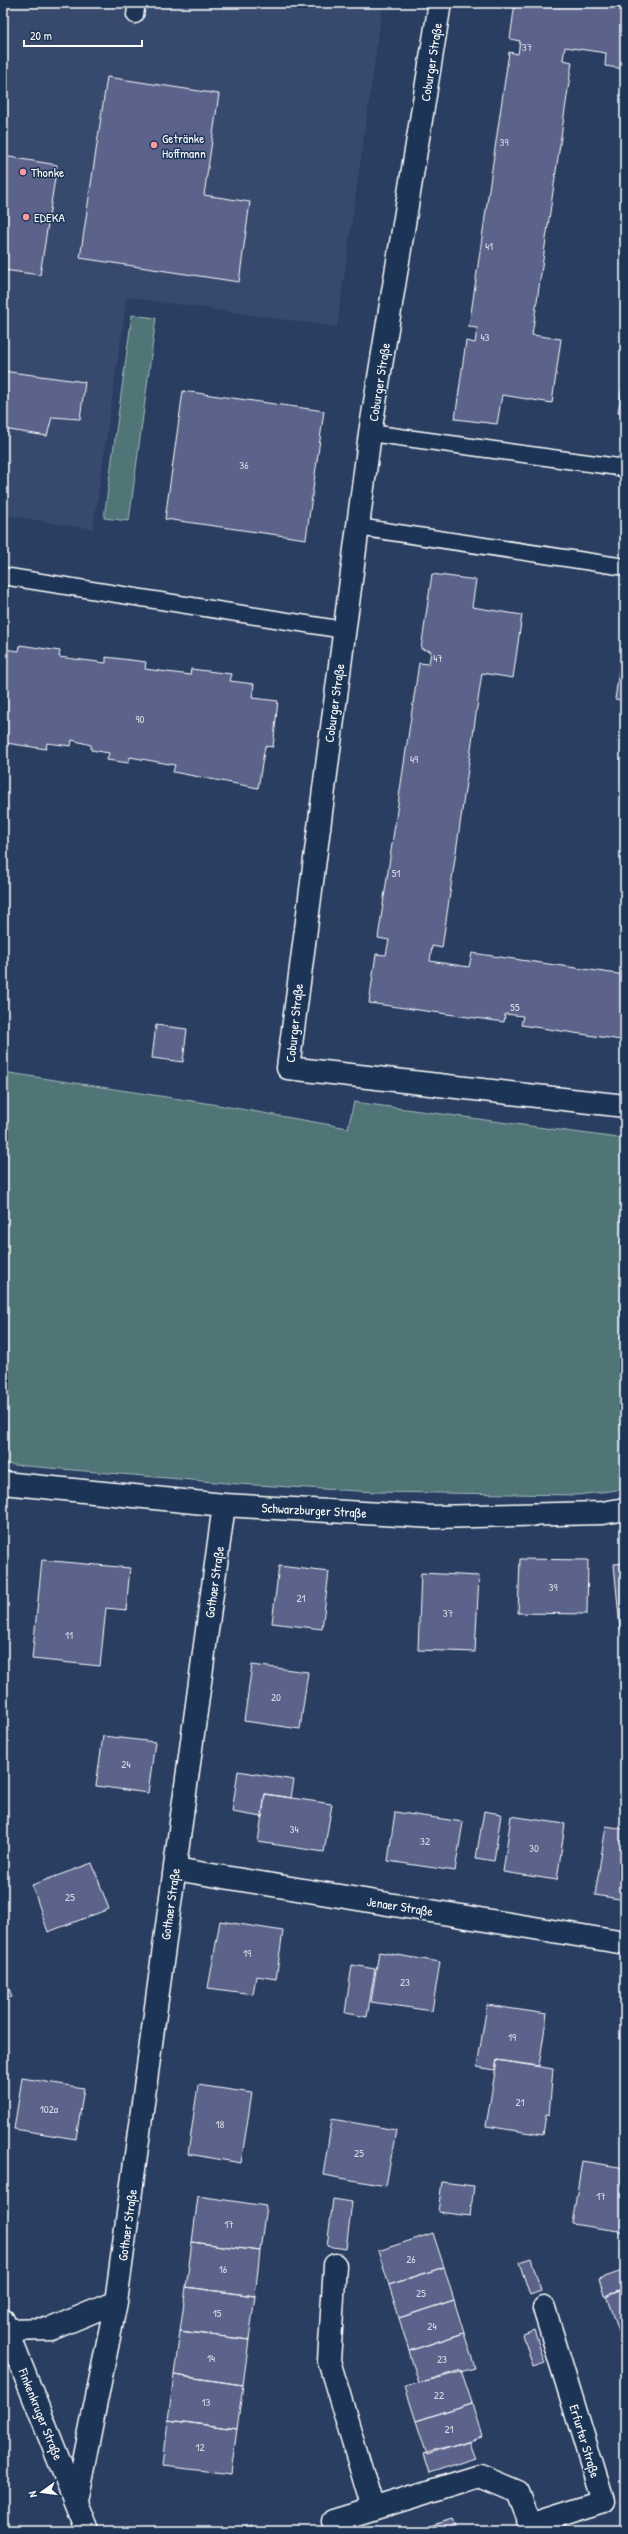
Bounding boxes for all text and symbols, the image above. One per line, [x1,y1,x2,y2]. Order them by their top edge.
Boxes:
street label: Coburger Straße [416,21,446,103]
scale bar [24,22,142,48]
text: 20 m [30,27,52,44]
house number: 37 [522,40,532,54]
place label: Getränke Hoffmann [162,129,206,162]
house number: 39 [500,135,508,149]
marker: Getränke Hoffmann [149,140,159,150]
place label: Thonke [31,163,64,181]
marker: Thonke [18,167,28,177]
place label: EDEKA [34,208,65,226]
marker: EDEKA [21,212,31,222]
house number: 41 [485,239,493,253]
house number: 43 [480,330,490,344]
street label: Coburger Straße [364,341,394,423]
house number: 36 [239,458,249,472]
house number: 47 [433,651,443,665]
street label: Coburger Straße [320,662,348,744]
house number: 90 [136,712,145,726]
house number: 49 [410,752,418,766]
house number: 51 [392,866,400,880]
street label: Coburger Straße [281,983,307,1063]
house number: 55 [510,1000,520,1014]
street label: Schwarzburger Straße [261,1498,367,1522]
street label: Gothaer Straße [200,1545,228,1619]
house number: 39 [549,1580,557,1594]
house number: 21 [296,1591,306,1605]
house number: 37 [443,1606,453,1620]
house number: 11 [65,1628,73,1642]
house number: 20 [271,1690,281,1704]
house number: 24 [121,1757,131,1771]
house number: 34 [289,1822,299,1836]
house number: 32 [420,1834,430,1848]
house number: 30 [529,1841,539,1855]
street label: Gothaer Straße [156,1867,184,1941]
house number: 25 [65,1890,75,1904]
street label: Jenaer Straße [366,1892,434,1920]
house number: 19 [243,1946,251,1960]
house number: 23 [400,1975,410,1989]
house number: 19 [508,2030,516,2044]
house number: 21 [515,2095,525,2109]
house number: 102a [40,2102,59,2116]
house number: 18 [216,2117,225,2131]
house number: 25 [354,2146,364,2160]
street label: Gothaer Straße [113,2188,141,2262]
house number: 17 [596,2189,606,2203]
house number: 17 [224,2217,234,2231]
house number: 26 [406,2252,416,2266]
house number: 16 [219,2262,228,2276]
house number: 25 [416,2286,426,2300]
house number: 15 [213,2306,222,2320]
house number: 24 [427,2319,437,2333]
house number: 14 [207,2351,215,2365]
house number: 23 [437,2352,447,2366]
street label: Finkenkruger Straße [14,2365,68,2462]
house number: 22 [434,2388,444,2402]
house number: 13 [202,2395,211,2409]
street label: Erfurter Straße [565,2402,605,2480]
house number: 21 [444,2422,454,2436]
house number: 12 [195,2440,205,2454]
north arrow [22,2472,62,2512]
text: N [25,2490,40,2499]

